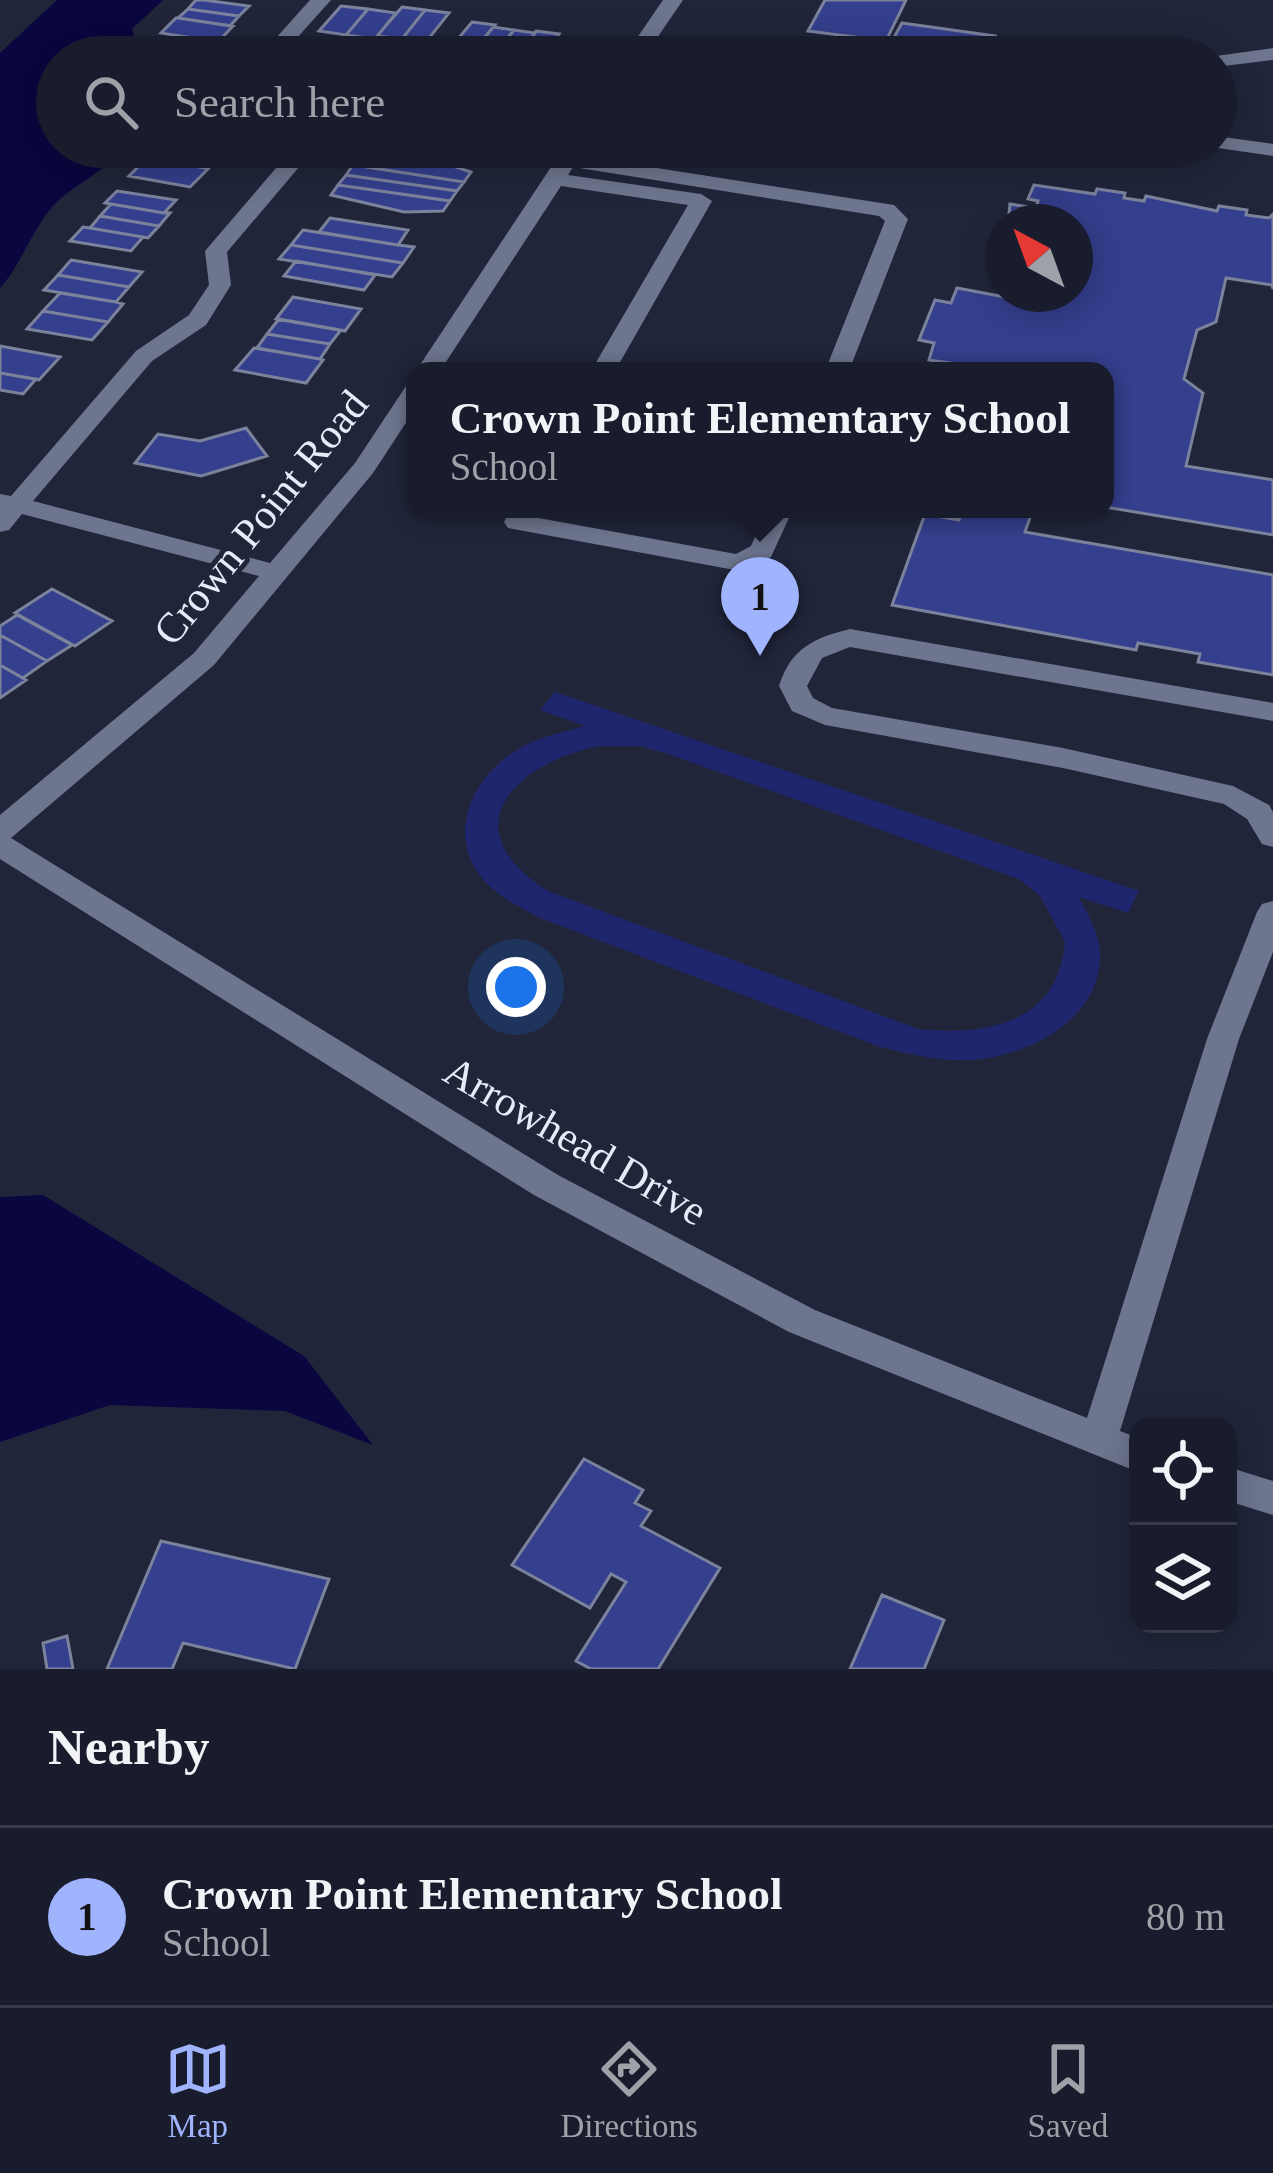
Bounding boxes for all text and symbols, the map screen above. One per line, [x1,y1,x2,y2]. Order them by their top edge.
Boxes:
search box [36,36,1237,168]
icon: search [78,69,144,135]
text: Search here [174,77,385,127]
north arrow [985,204,1093,312]
popup [406,362,1114,518]
street label: Crown Point Road [145,382,377,654]
text: Crown Point Elementary School [450,393,1070,443]
text: School [450,445,558,488]
pin: 1 [721,557,799,656]
your location [486,957,546,1017]
street label: Arrowhead Drive [436,1047,715,1235]
map controls [1129,1417,1237,1633]
button: locate [1129,1417,1237,1525]
button: layers [1129,1525,1237,1633]
text: Nearby [48,1719,209,1775]
text: Crown Point Elementary School [162,1869,782,1919]
text: 1 [77,1895,97,1938]
text: 80 m [1146,1895,1225,1938]
text: School [162,1921,270,1964]
tab: Map [165,2036,231,2145]
tab: Directions [560,2036,698,2145]
tab: Saved [1028,2036,1108,2145]

